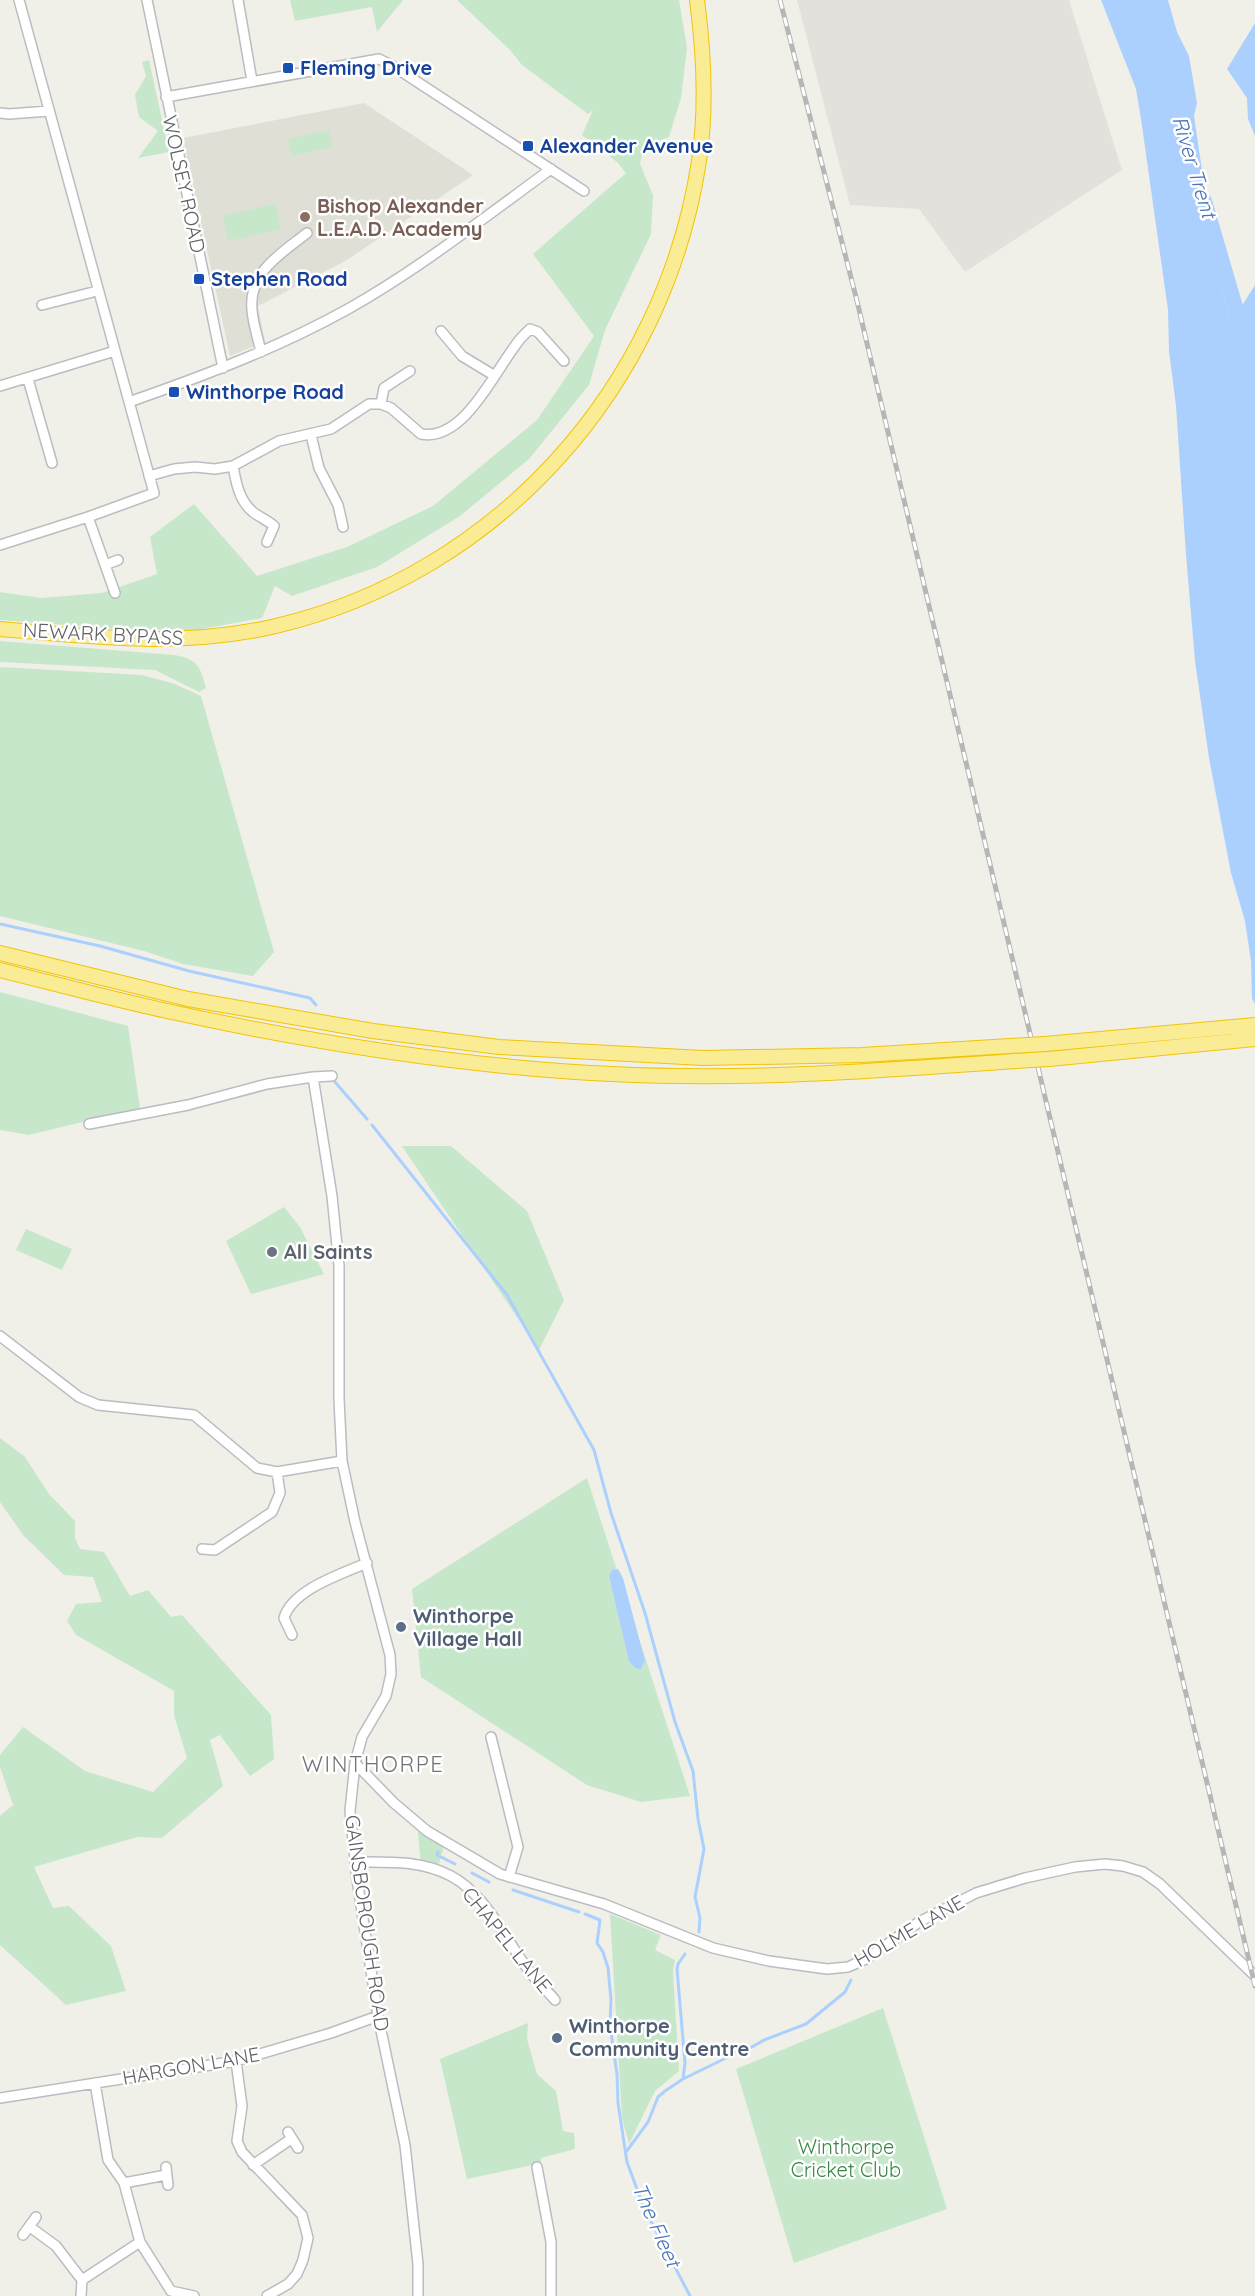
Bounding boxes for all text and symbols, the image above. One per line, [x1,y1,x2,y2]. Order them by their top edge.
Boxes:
place label: Fleming Drive [300,55,432,80]
marker: Fleming Drive [281,61,295,75]
water label: River Trent [1167,112,1224,224]
street label: WOLSEY ROAD [158,113,211,255]
place label: Alexander Avenue [540,133,713,158]
marker: Alexander Avenue [521,139,535,153]
place label: Bishop Alexander L.E.A.D. Academy [317,193,484,241]
marker: Bishop Alexander L.E.A.D. Academy [298,210,312,224]
place label: Stephen Road [211,266,348,291]
marker: Stephen Road [192,272,206,286]
place label: Winthorpe Road [186,379,344,404]
marker: Winthorpe Road [167,385,181,399]
street label: NEWARK BYPASS [22,617,184,650]
place label: All Saints [284,1239,373,1264]
marker: All Saints [265,1245,279,1259]
place label: Winthorpe Village Hall [413,1603,522,1651]
marker: Winthorpe Village Hall [394,1620,408,1634]
district label: WINTHORPE [302,1750,444,1778]
street label: GAINSBOROUGH ROAD [340,1813,395,2033]
street label: CHAPEL LANE [457,1882,558,1998]
street label: HOLME LANE [849,1889,968,1972]
place label: Winthorpe Community Centre [569,2013,749,2061]
marker: Winthorpe Community Centre [550,2031,564,2045]
street label: HARGON LANE [120,2041,262,2090]
park label: Winthorpe Cricket Club [791,2134,901,2182]
water label: The Fleet [627,2178,688,2273]

